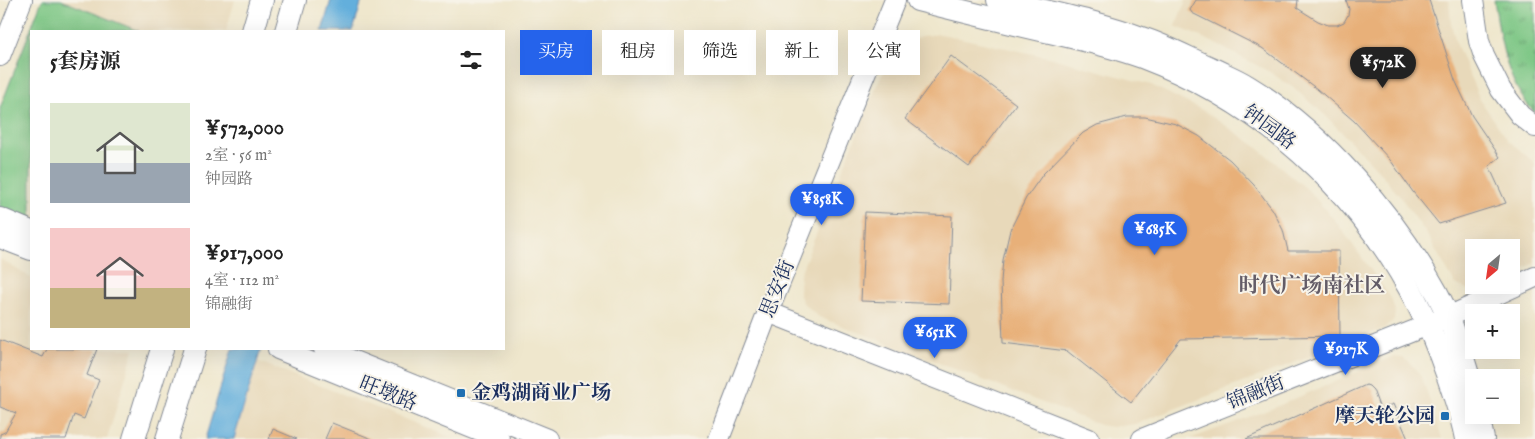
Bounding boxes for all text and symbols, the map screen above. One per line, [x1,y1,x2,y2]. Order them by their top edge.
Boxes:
chip: 买房 [520,30,592,75]
chip: 租房 [602,30,674,75]
chip: 筛选 [684,30,756,75]
chip: 新上 [766,30,838,75]
chip: 公寓 [848,30,920,75]
icon: filters [457,46,485,74]
pin: ¥572K [1348,46,1418,89]
text: 5套房源 [50,49,121,76]
text: ¥572K [1361,53,1405,73]
street label: 钟园路 [1237,100,1301,156]
text: ¥572,000 [205,115,284,142]
icon: home [90,123,150,183]
text: 2室 · 56 m² [205,146,272,166]
text: 钟园路 [205,170,253,190]
pin: ¥858K [787,184,857,226]
text: ¥858K [801,190,843,210]
pin: ¥685K [1120,214,1190,256]
text: ¥685K [1134,220,1176,240]
north arrow [1465,239,1520,294]
map controls [1465,239,1520,424]
text: ¥917,000 [205,240,284,267]
icon: home [90,248,150,308]
street label: 思安街 [755,257,801,321]
text: 4室 · 112 m² [205,271,279,291]
district label: 时代广场南社区 [1239,273,1386,300]
text: 锦融街 [205,295,253,315]
button: + [1465,304,1520,359]
pin: ¥651K [900,316,970,359]
text: ¥651K [914,323,956,343]
pin: ¥917K [1311,334,1381,376]
text: ¥917K [1324,340,1368,360]
button: − [1465,369,1520,424]
street label: 锦融街 [1224,370,1288,416]
street label: 旺墩路 [356,371,420,417]
place label: 金鸡湖商业广场 [471,381,611,406]
marker: 金鸡湖商业广场 [455,387,467,399]
place label: 摩天轮公园 [1335,404,1435,429]
marker: 摩天轮公园 [1439,410,1451,422]

